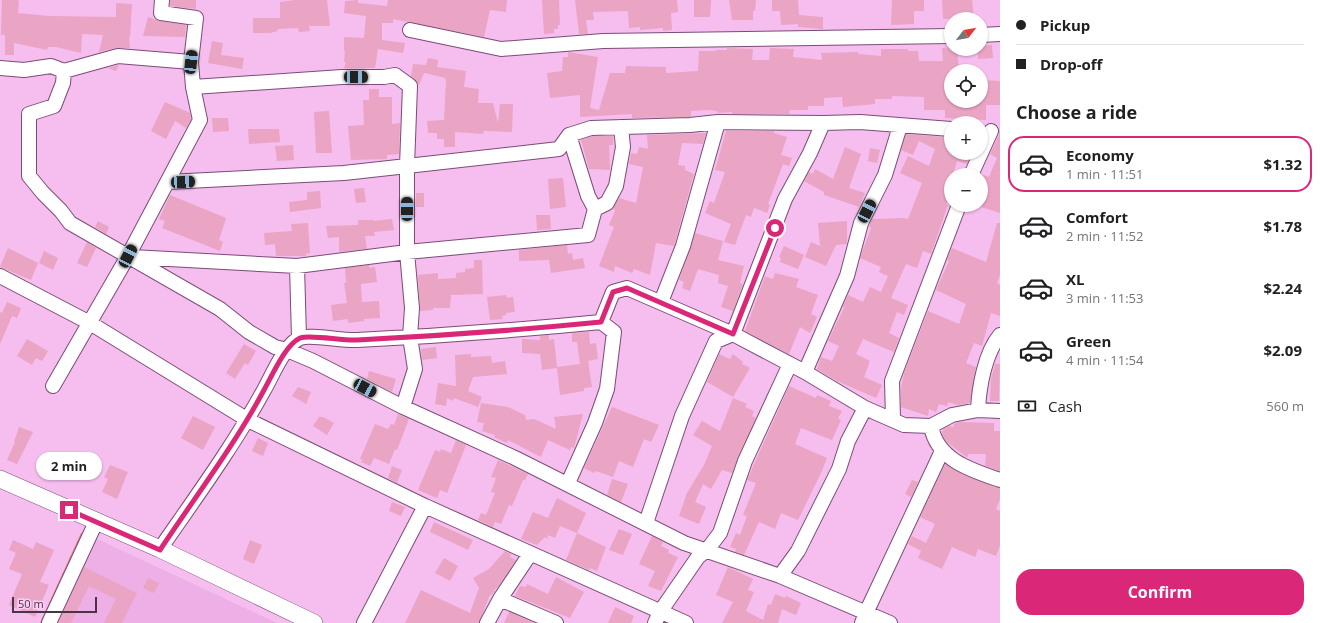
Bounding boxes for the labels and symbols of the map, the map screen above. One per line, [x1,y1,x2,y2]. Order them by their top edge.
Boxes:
north arrow [944,12,988,56]
car [184,49,198,75]
car [344,71,368,83]
car [171,175,195,189]
car [401,197,413,221]
car [856,198,878,224]
route start [766,219,784,237]
car [117,243,139,269]
car [352,377,378,399]
callout: 2 min [36,452,102,480]
route end [60,501,78,519]
scale bar [12,595,97,614]

